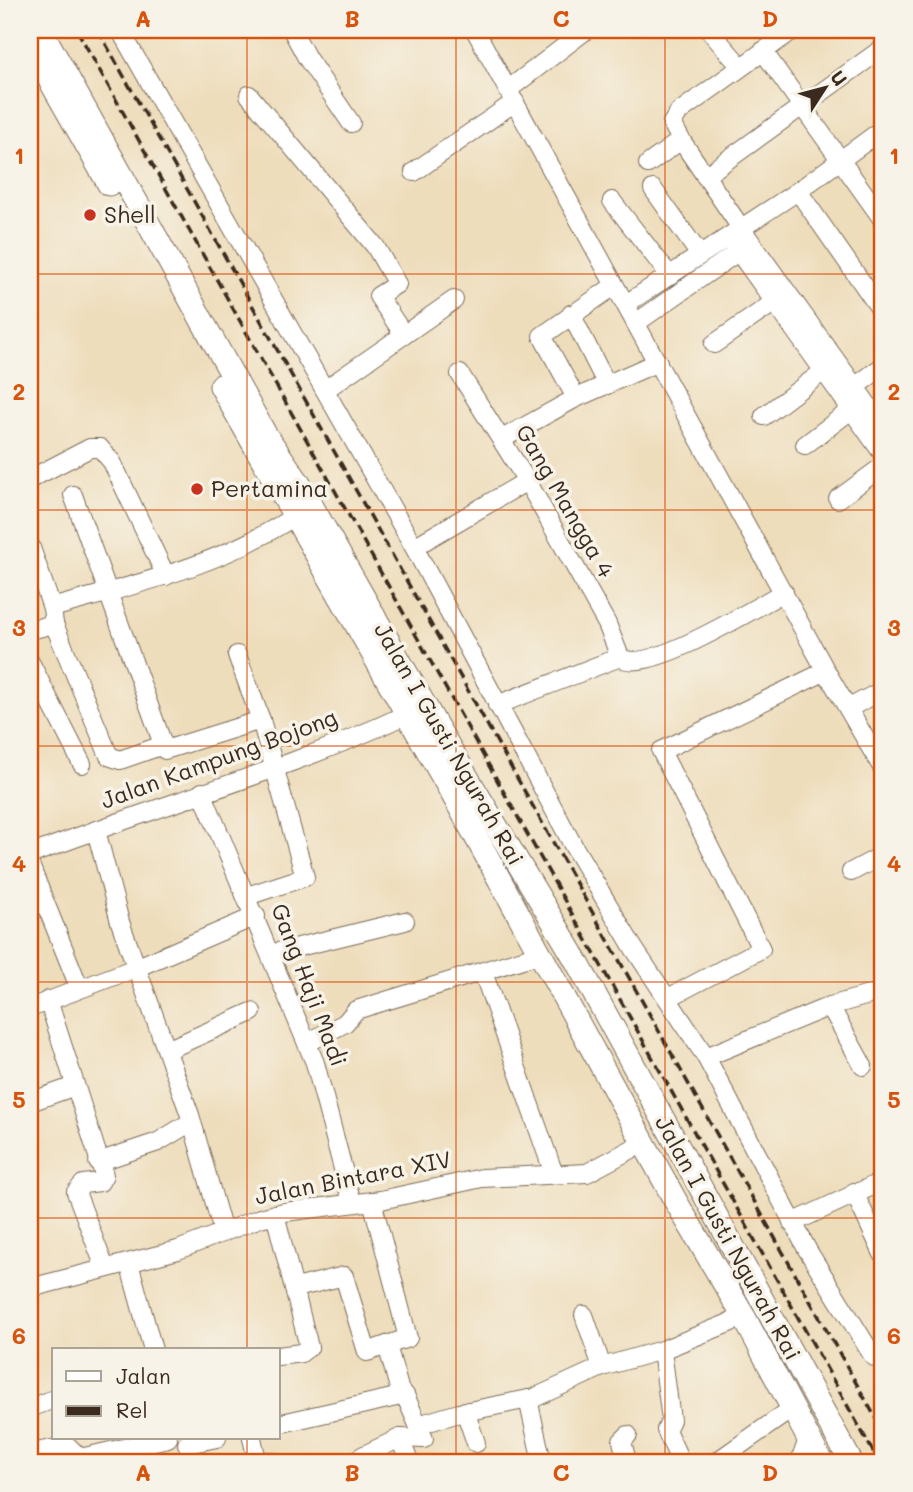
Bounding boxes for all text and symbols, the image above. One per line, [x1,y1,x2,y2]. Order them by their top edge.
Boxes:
text: A [135,3,151,33]
text: B [344,3,360,33]
text: C [552,3,570,33]
text: D [762,3,778,33]
north arrow [790,52,860,122]
text: U [825,65,853,90]
text: 1 [14,140,24,170]
text: 1 [889,140,899,170]
place label: Shell [104,199,156,229]
marker: Shell [82,207,98,223]
text: 2 [13,376,25,406]
text: 2 [888,376,900,406]
street label: Gang Mangga 4 [510,418,622,583]
place label: Pertamina [211,473,328,503]
marker: Pertamina [189,481,205,497]
text: 3 [12,612,26,642]
text: 3 [887,612,901,642]
street label: Jalan I Gusti Ngurah Rai [368,617,532,870]
street label: Jalan Kampung Bojong [96,701,341,815]
text: 4 [12,848,26,878]
text: 4 [887,848,901,878]
street label: Gang Haji Madi [265,899,355,1070]
text: 5 [12,1084,26,1114]
text: 5 [887,1084,901,1114]
street label: Jalan I Gusti Ngurah Rai [649,1110,809,1365]
street label: Jalan Bintara XIV [252,1143,453,1211]
text: 6 [12,1320,26,1350]
text: 6 [887,1320,901,1350]
legend [52,1348,280,1440]
text: Jalan [116,1362,171,1389]
text: Rel [116,1396,148,1423]
text: A [135,1457,151,1487]
text: B [344,1457,360,1487]
text: C [552,1457,570,1487]
text: D [762,1457,778,1487]

